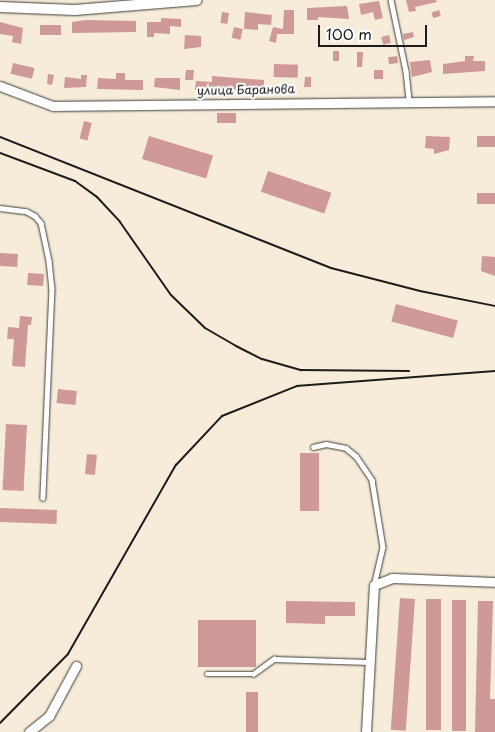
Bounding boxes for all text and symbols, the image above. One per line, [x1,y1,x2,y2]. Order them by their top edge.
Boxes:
scale bar [320,15,429,47]
text: 100 m [326,22,372,45]
street label: улица Баранова [197,82,295,98]

